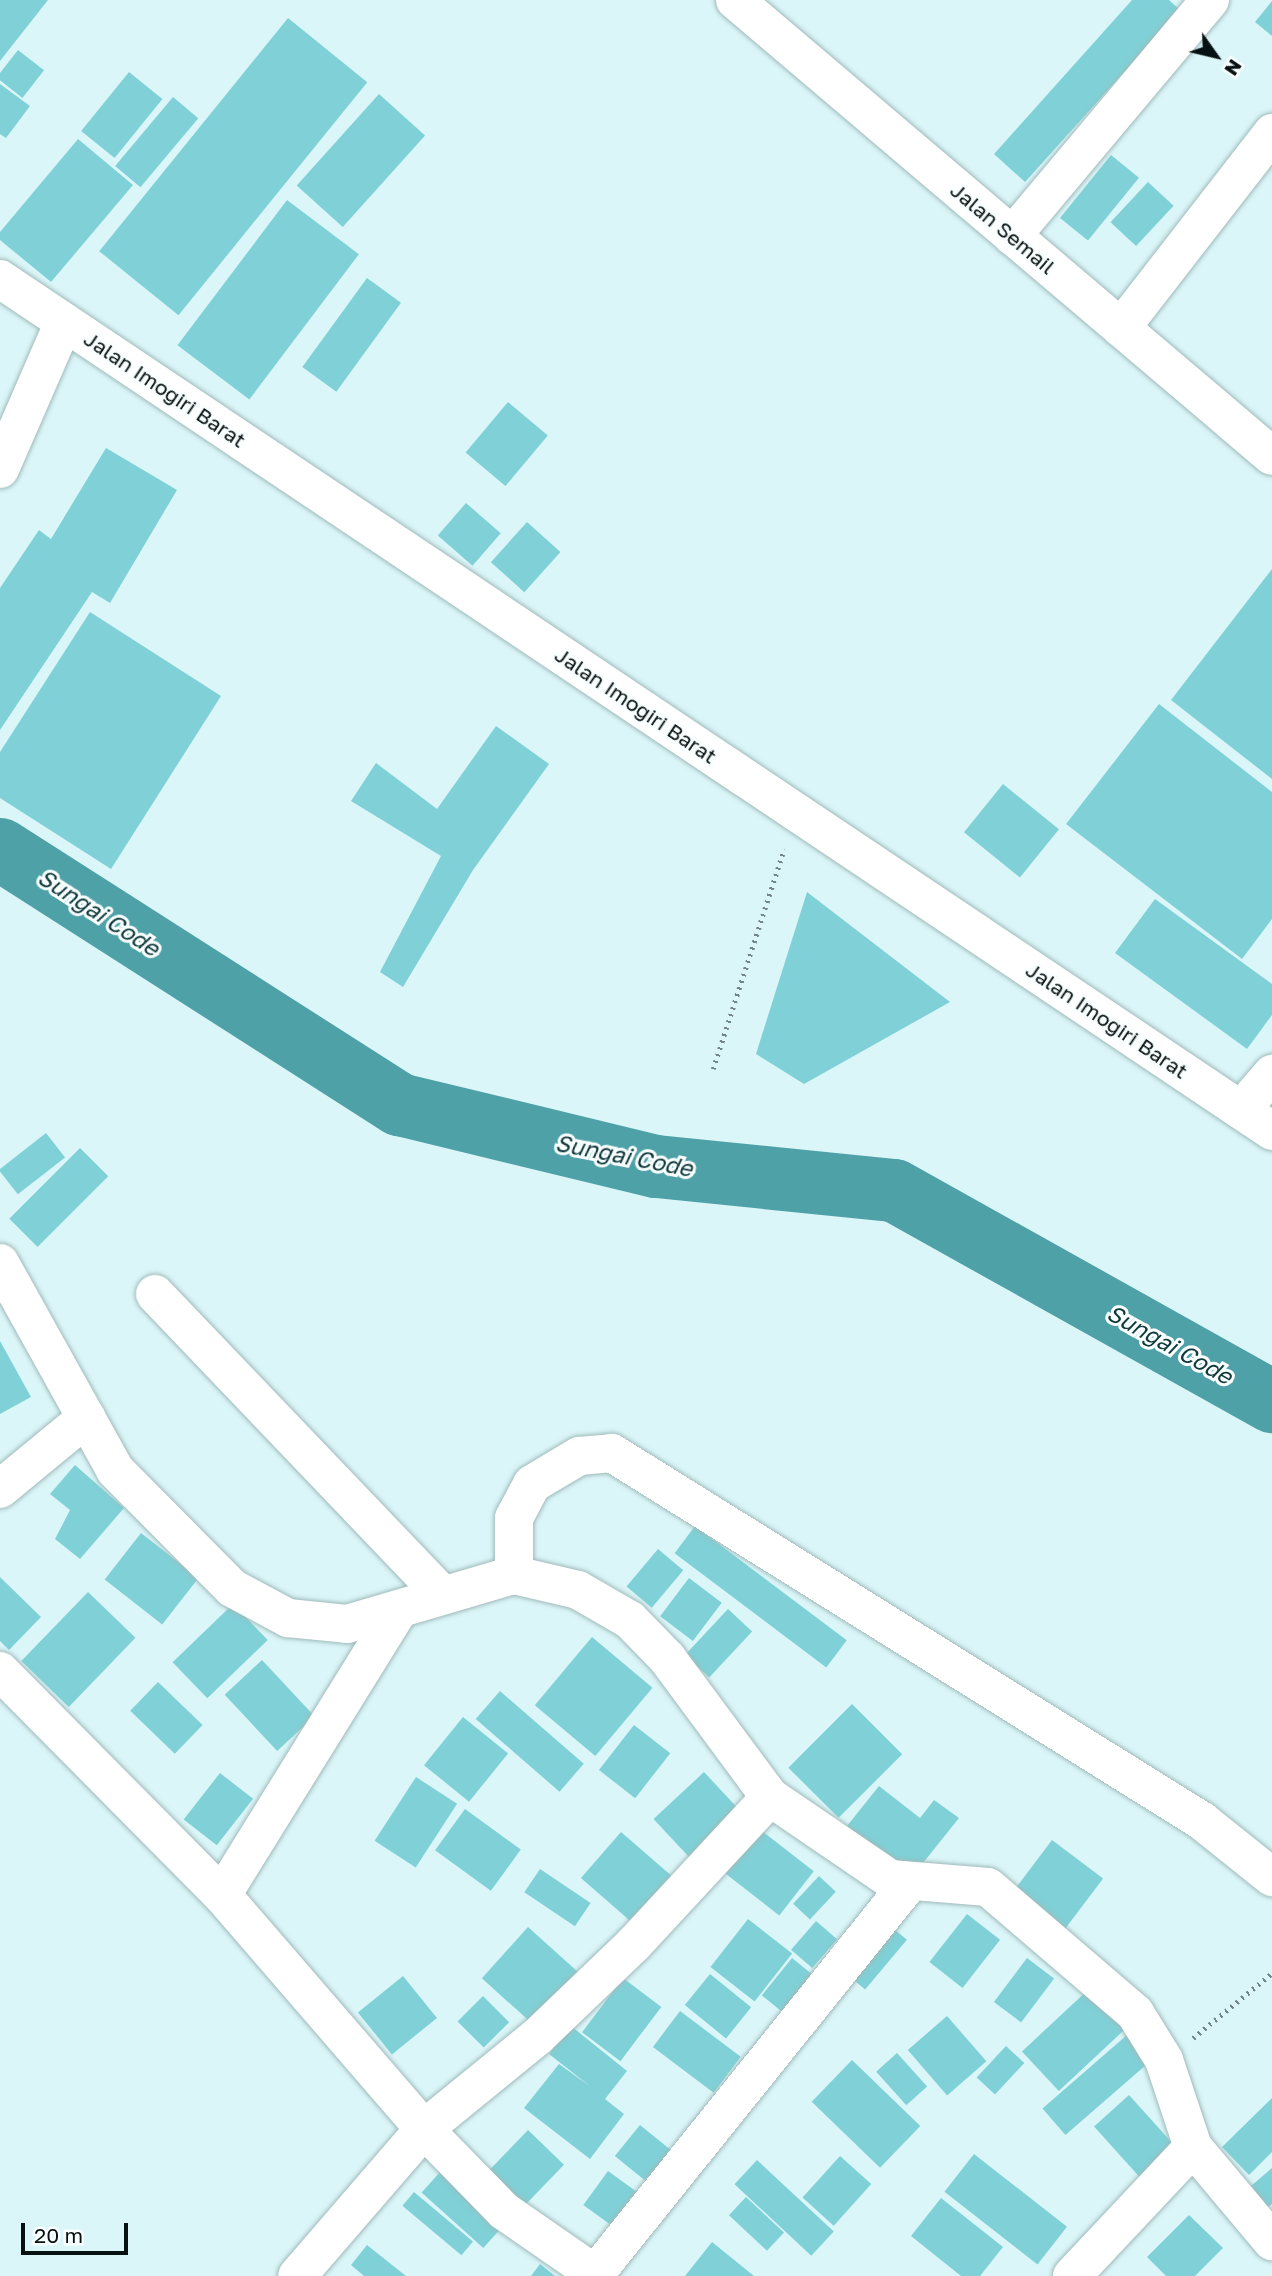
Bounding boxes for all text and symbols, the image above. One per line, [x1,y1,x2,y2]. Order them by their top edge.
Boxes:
north arrow [1181,21,1251,91]
text: N [1220,56,1247,80]
street label: Jalan Semail [946,177,1060,279]
street label: Jalan Imogiri Barat [79,326,251,452]
street label: Jalan Imogiri Barat [550,642,722,768]
water label: Sungai Code [33,863,165,961]
street label: Jalan Imogiri Barat [1021,957,1193,1083]
water label: Sungai Code [553,1128,695,1182]
water label: Sungai Code [1103,1298,1237,1390]
scale bar [24,2210,131,2254]
text: 20 m [34,2222,83,2248]

